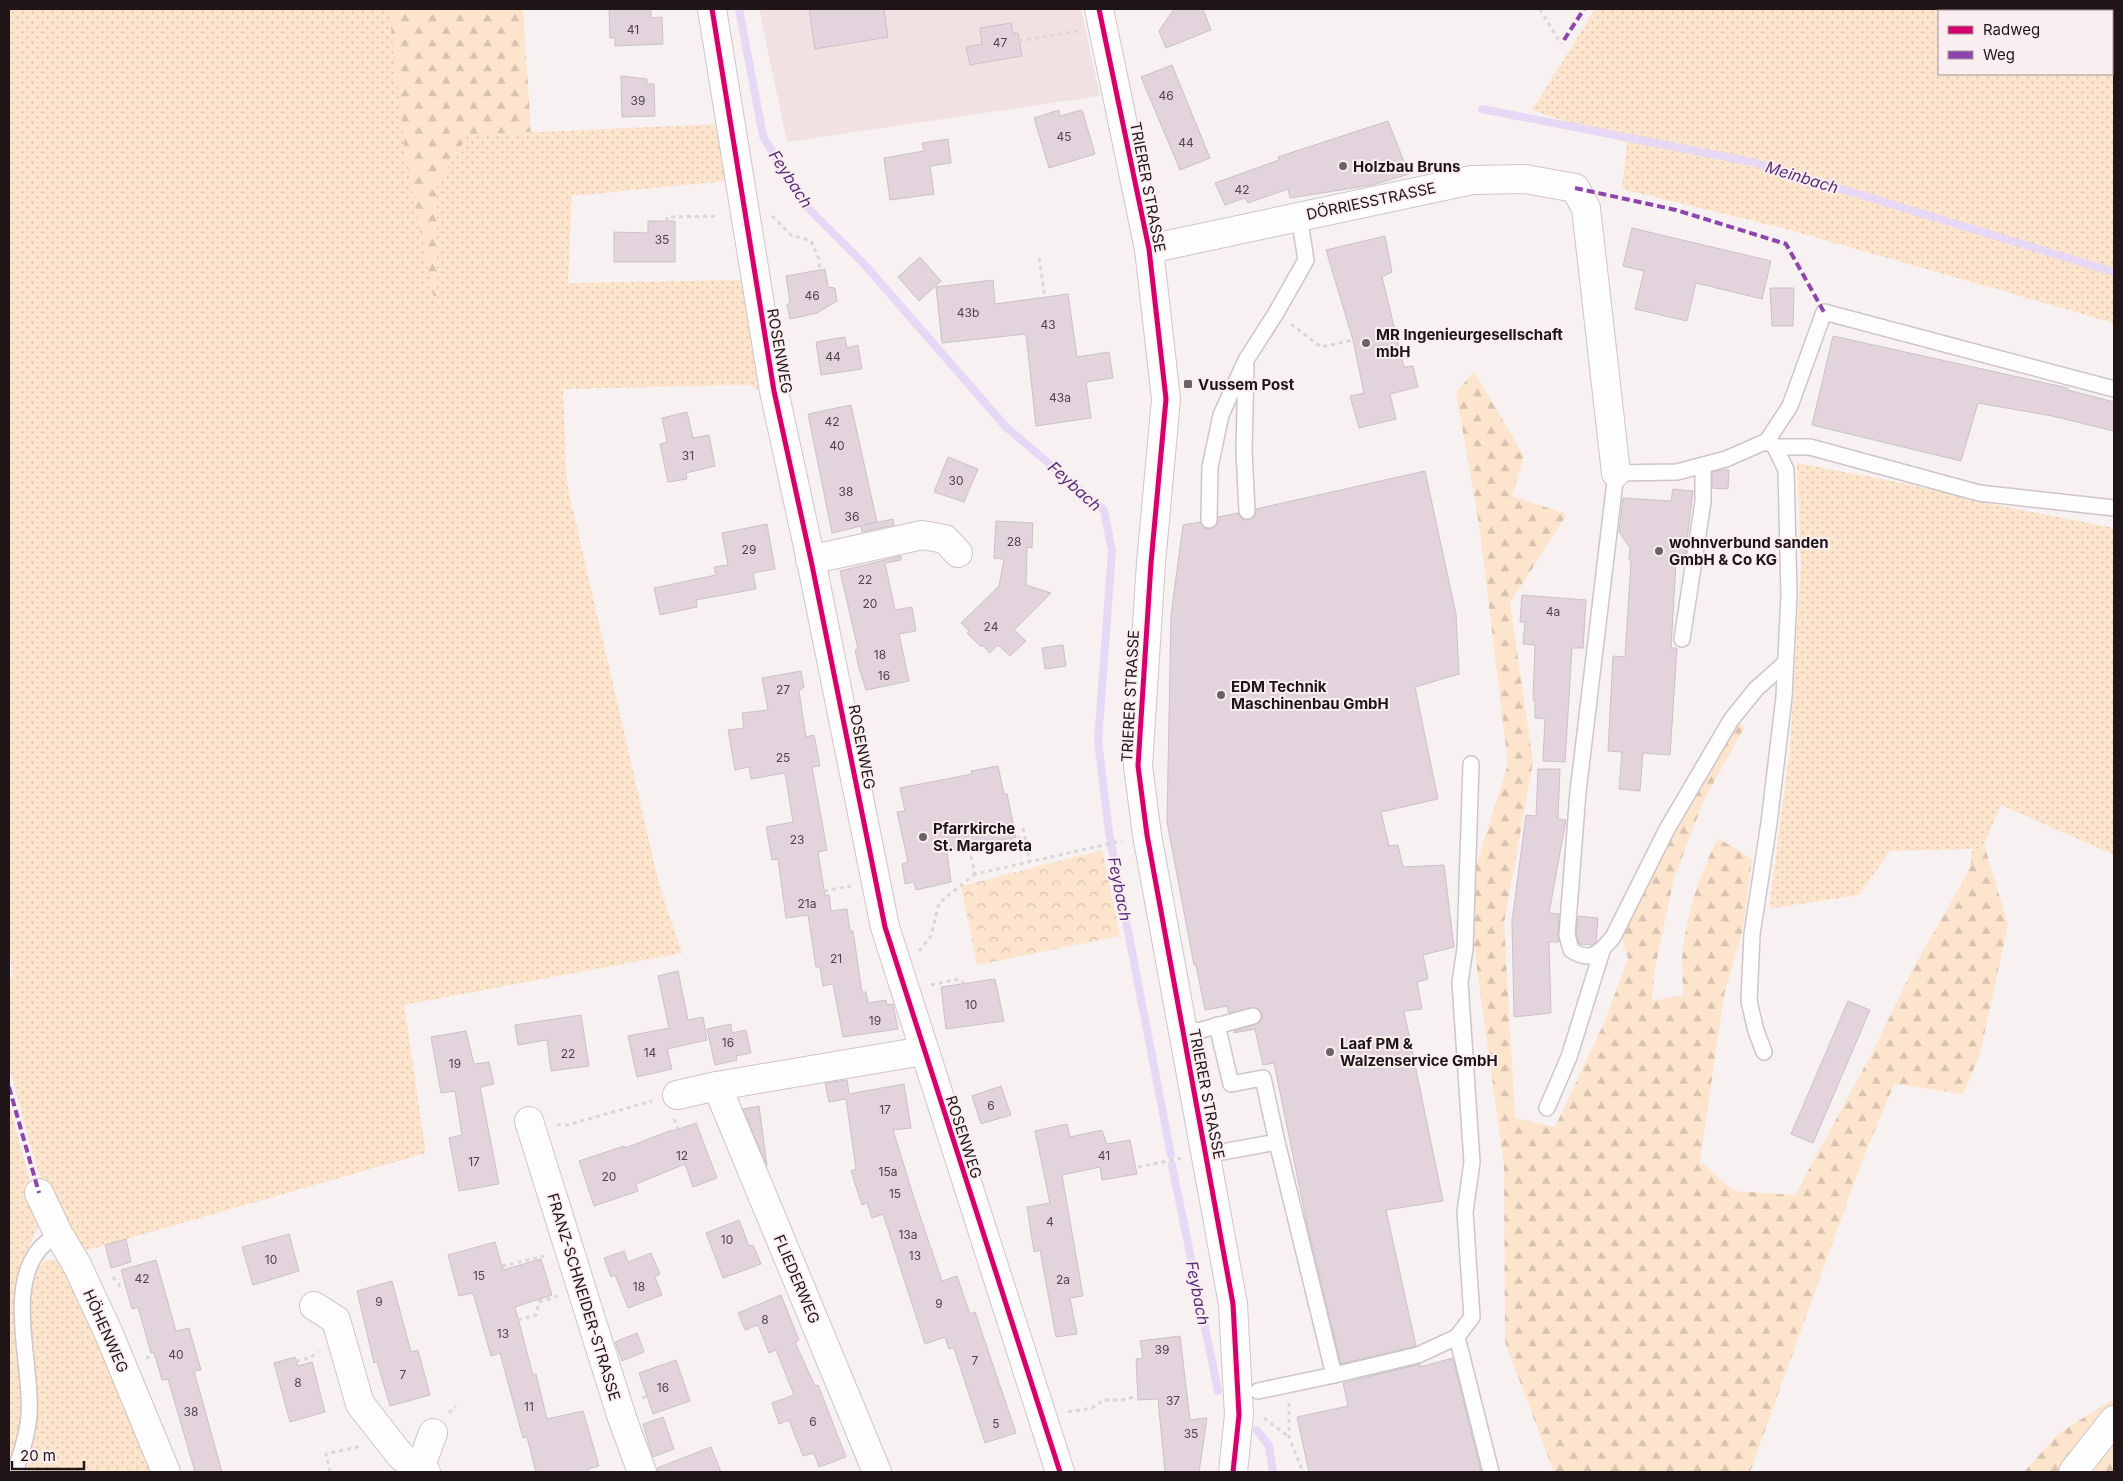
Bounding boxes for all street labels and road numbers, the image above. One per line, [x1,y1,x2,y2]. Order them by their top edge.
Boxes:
street label: TRIERER STRASSE [1126,120,1170,254]
street label: DÖRRIESSTRASSE [1305,178,1437,224]
street label: ROSENWEG [763,307,797,395]
street label: TRIERER STRASSE [1117,629,1143,763]
street label: ROSENWEG [844,703,880,791]
street label: TRIERER STRASSE [1185,1027,1229,1161]
street label: ROSENWEG [942,1093,986,1181]
street label: FRANZ-SCHNEIDER-STRASSE [543,1191,625,1403]
street label: FLIEDERWEG [770,1232,824,1326]
street label: HÖHENWEG [79,1286,133,1376]

